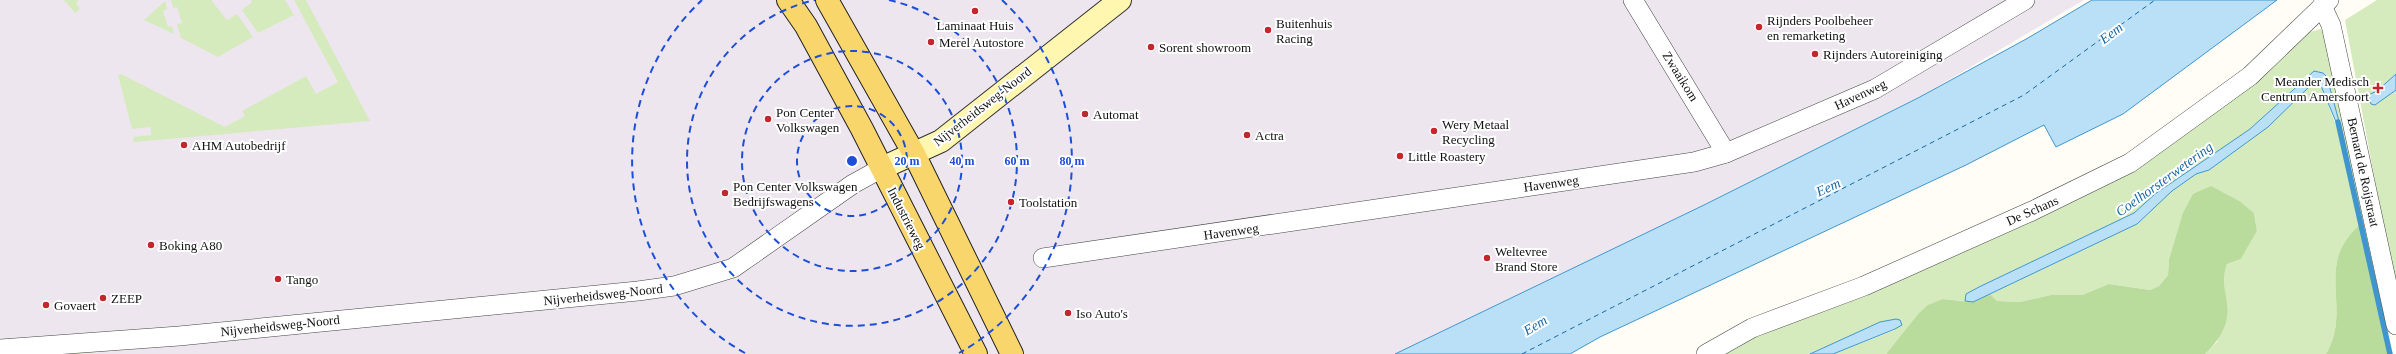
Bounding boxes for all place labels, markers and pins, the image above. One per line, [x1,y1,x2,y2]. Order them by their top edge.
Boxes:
marker: Laminaat Huis [970,6,980,16]
place label: Rijnders Poolbeheer en remarketing [1767,13,1873,43]
place label: Buitenhuis Racing [1276,16,1332,46]
place label: Laminaat Huis [937,18,1013,33]
marker: Rijnders Poolbeheer en remarketing [1754,22,1764,32]
marker: Buitenhuis Racing [1263,25,1273,35]
place label: Merel Autostore [939,35,1024,50]
marker: Merel Autostore [926,37,936,47]
place label: Sorent showroom [1159,40,1251,55]
marker: Sorent showroom [1146,42,1156,52]
place label: Rijnders Autoreiniging [1823,47,1943,62]
marker: Rijnders Autoreiniging [1810,49,1820,59]
place label: Meander Medisch Centrum Amersfoort [2261,74,2369,104]
marker: Meander Medisch Centrum Amersfoort [2372,82,2384,94]
place label: Pon Center Volkswagen [776,105,840,135]
place label: Automat [1093,107,1139,122]
marker: Automat [1080,109,1090,119]
marker: Pon Center Volkswagen [763,114,773,124]
place label: Wery Metaal Recycling [1442,117,1510,147]
marker: Wery Metaal Recycling [1429,126,1439,136]
place label: Actra [1255,128,1284,143]
marker: Actra [1242,130,1252,140]
place label: AHM Autobedrijf [192,138,286,153]
marker: AHM Autobedrijf [179,140,189,150]
place label: Little Roastery [1408,149,1486,164]
marker: Little Roastery [1395,151,1405,161]
centre of rings [845,154,859,168]
place label: Pon Center Volkswagen Bedrijfswagens [733,179,858,209]
marker: Pon Center Volkswagen Bedrijfswagens [720,188,730,198]
place label: Toolstation [1019,195,1078,210]
marker: Toolstation [1006,197,1016,207]
place label: Boking A80 [159,238,222,253]
marker: Boking A80 [146,240,156,250]
place label: Weltevree Brand Store [1495,244,1558,274]
marker: Weltevree Brand Store [1482,253,1492,263]
place label: Tango [286,272,318,287]
marker: Tango [273,274,283,284]
place label: ZEEP [111,291,142,306]
marker: ZEEP [98,293,108,303]
place label: Govaert [54,298,96,313]
marker: Govaert [41,300,51,310]
place label: Iso Auto's [1076,306,1128,321]
marker: Iso Auto's [1063,308,1073,318]

